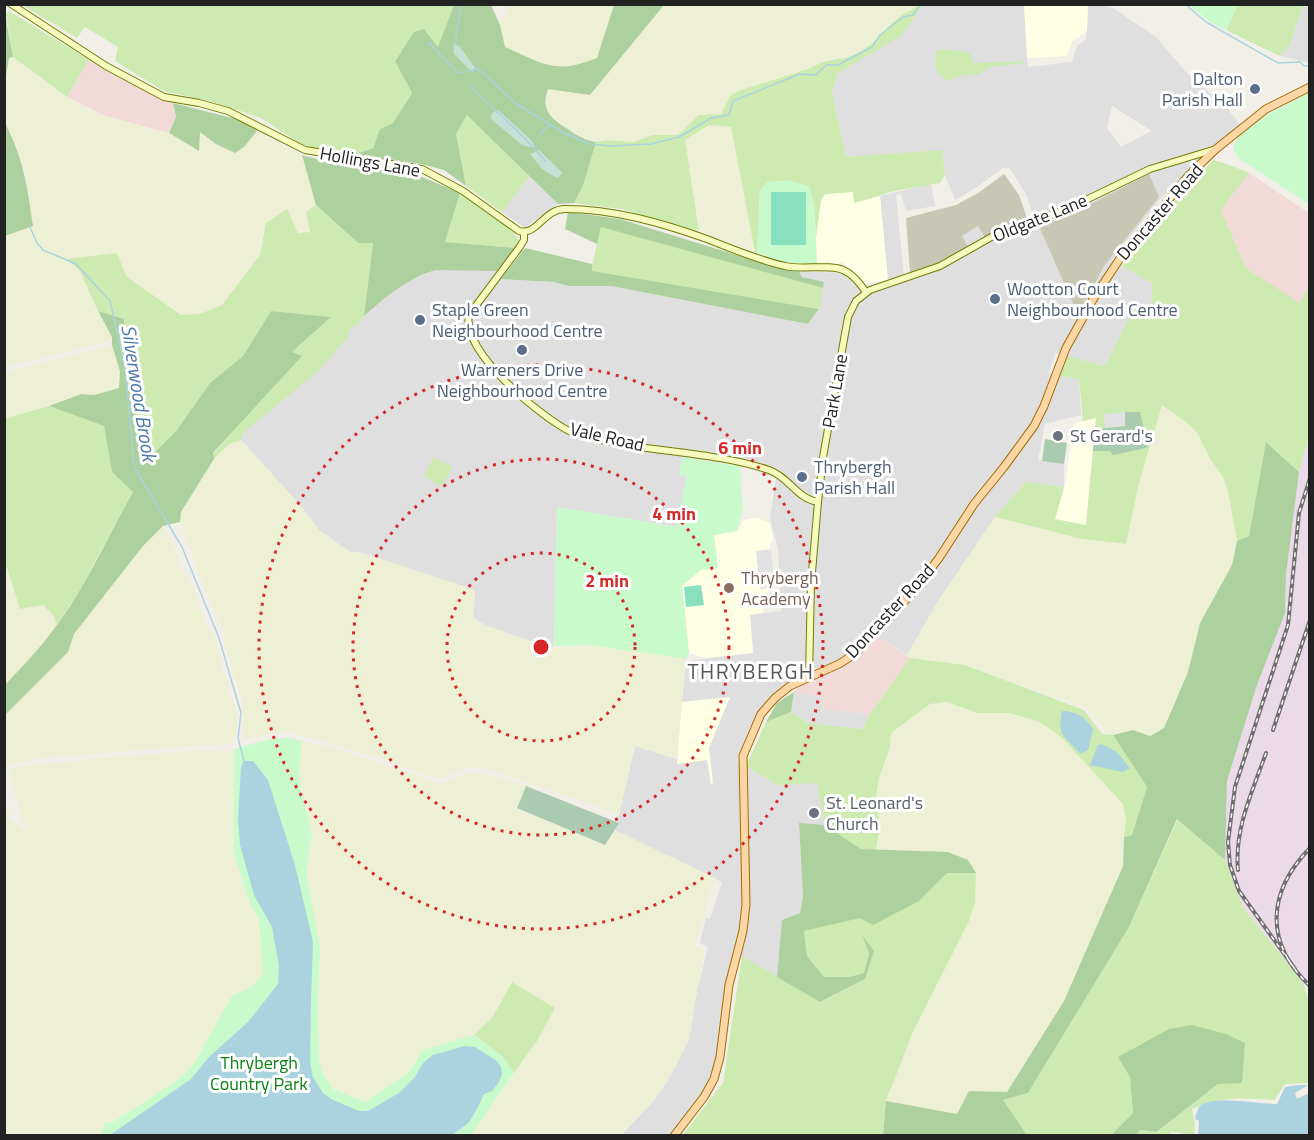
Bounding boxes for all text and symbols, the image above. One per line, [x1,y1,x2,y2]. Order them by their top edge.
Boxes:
place label: Dalton Parish Hall [1162,65,1243,113]
marker: Dalton Parish Hall [1248,82,1262,96]
street label: Hollings Lane [318,139,422,184]
street label: Doncaster Road [1110,157,1209,266]
street label: Oldgate Lane [989,186,1091,249]
place label: Wootton Court Neighbourhood Centre [1007,275,1178,323]
marker: Wootton Court Neighbourhood Centre [988,292,1002,306]
place label: Staple Green Neighbourhood Centre [432,296,603,344]
marker: Staple Green Neighbourhood Centre [413,313,427,327]
water label: Silverwood Brook [113,323,166,465]
marker: Warreners Drive Neighbourhood Centre [515,343,529,357]
street label: Park Lane [815,352,854,430]
place label: Warreners Drive Neighbourhood Centre [437,356,607,404]
street label: Vale Road [567,415,647,458]
place label: St Gerard's [1070,422,1153,449]
marker: St Gerard's [1051,429,1065,443]
text: 6 min [718,434,762,461]
place label: Thrybergh Parish Hall [814,453,895,501]
marker: Thrybergh Parish Hall [795,470,809,484]
text: 4 min [652,500,696,527]
street label: Doncaster Road [839,557,941,664]
place label: Thrybergh Academy [741,564,819,612]
text: 2 min [585,567,629,594]
marker: Thrybergh Academy [722,581,736,595]
centre of rings [531,637,551,657]
district label: THRYBERGH [687,655,815,687]
place label: St. Leonard's Church [826,789,923,837]
marker: St. Leonard's Church [807,806,821,820]
park label: Thrybergh Country Park [210,1049,308,1097]

